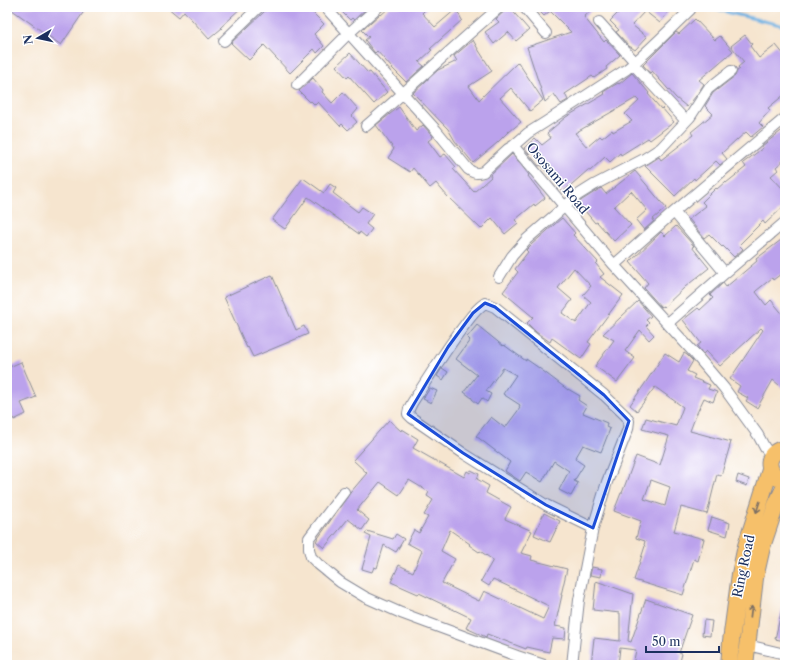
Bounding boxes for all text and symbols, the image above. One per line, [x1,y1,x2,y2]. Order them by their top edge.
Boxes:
north arrow [18,18,58,58]
text: N [20,33,36,45]
street label: Ososami Road [523,139,593,217]
one-way arrow [754,500,761,513]
street label: Ring Road [729,533,758,599]
one-way arrow [747,606,755,619]
scale bar [646,628,719,654]
text: 50 m [652,634,681,649]

